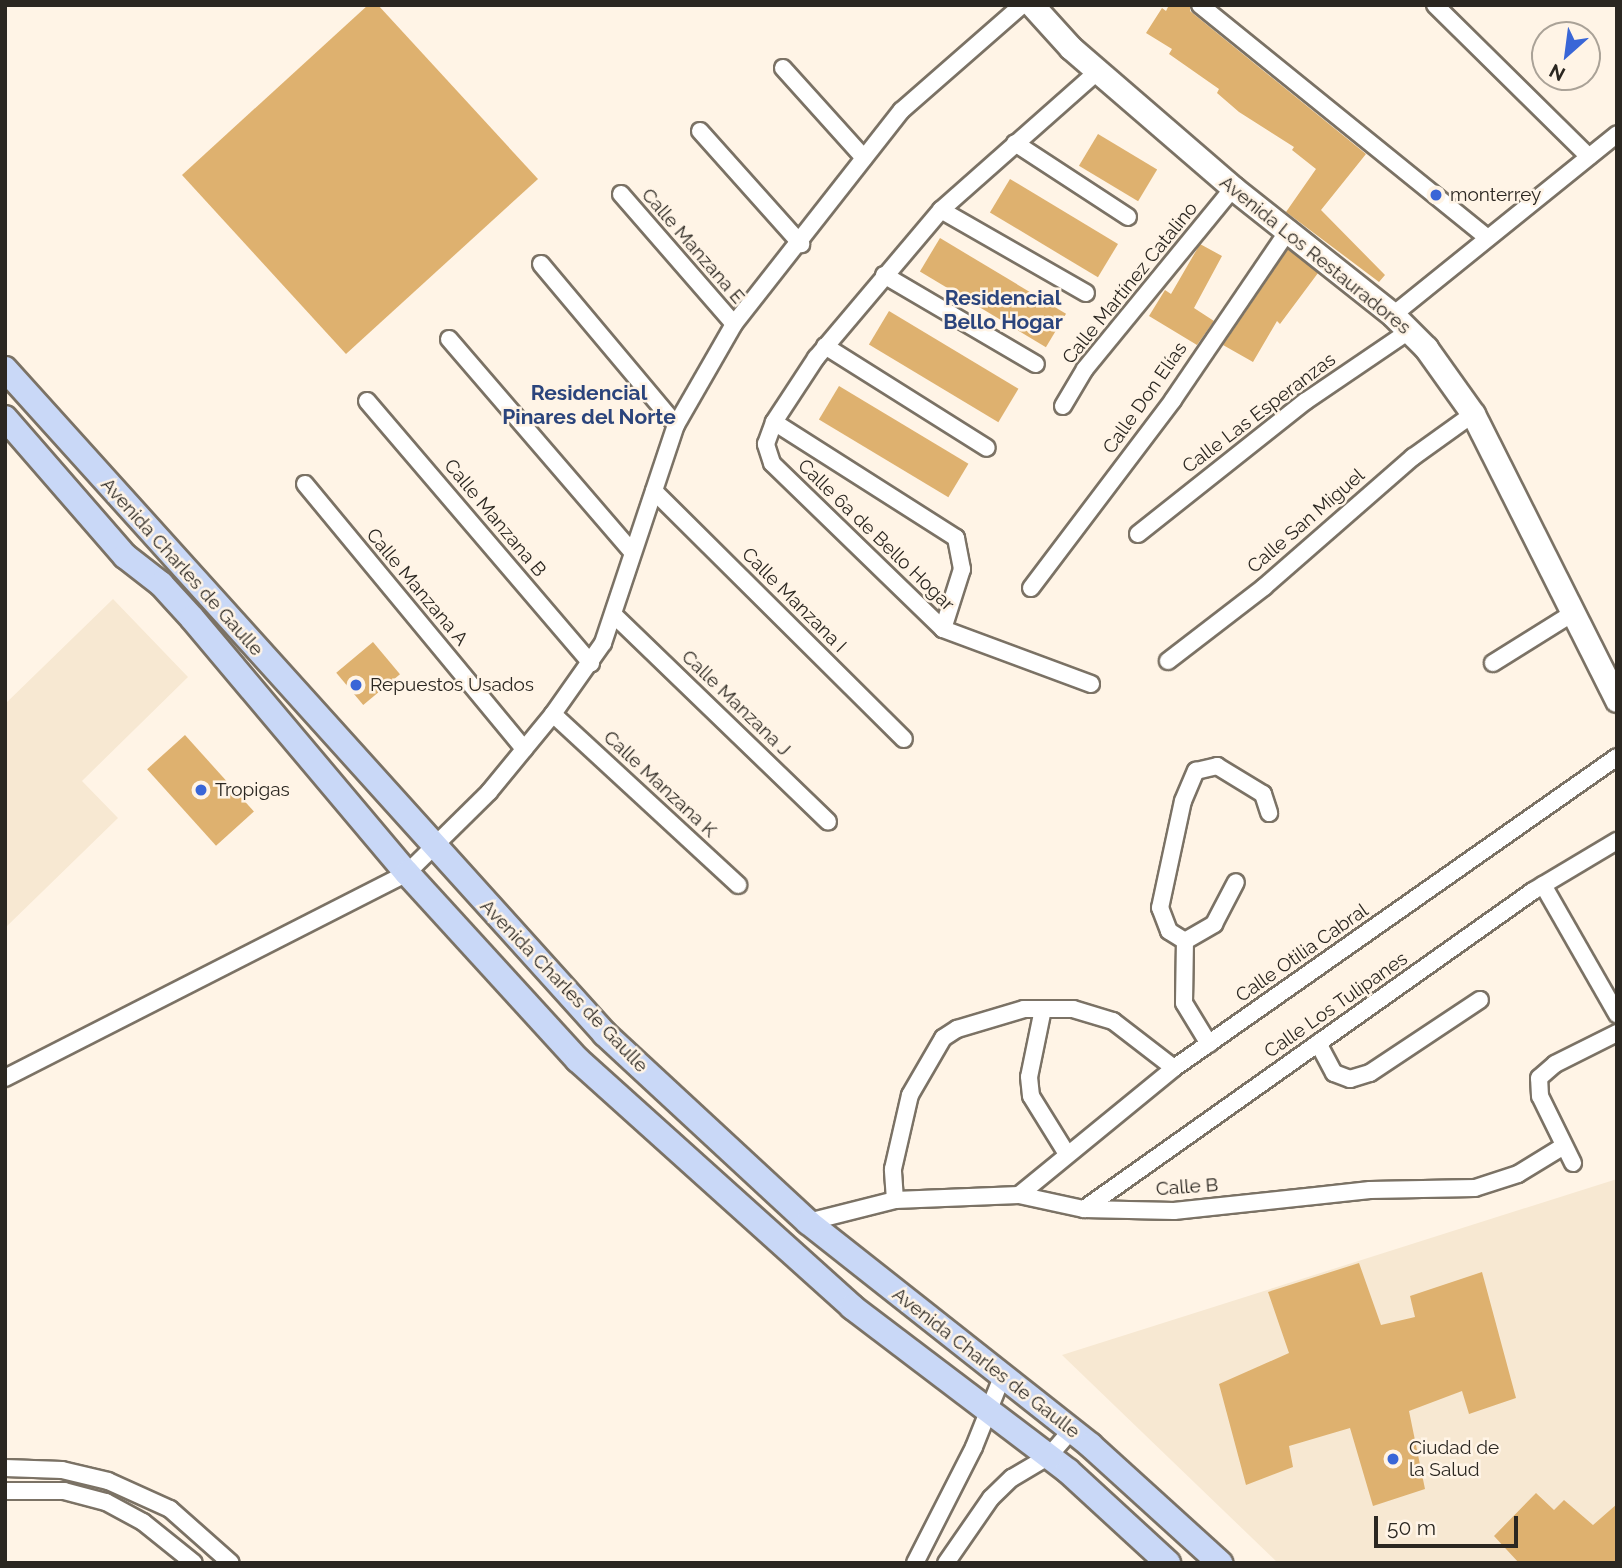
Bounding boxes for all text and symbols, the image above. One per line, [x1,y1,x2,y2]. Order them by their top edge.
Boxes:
north arrow [1531,21,1601,91]
text: N [1546,60,1569,86]
street label: Avenida Los Restauradores [1215,171,1415,339]
street label: Calle Manzana E [637,184,749,308]
place label: monterrey [1450,184,1541,206]
marker: monterrey [1428,187,1444,203]
street label: Calle Martínez Catalino [1058,197,1202,369]
district label: Residencial Bello Hogar [943,285,1063,335]
street label: Calle Don Elías [1098,338,1192,458]
street label: Calle Las Esperanzas [1178,348,1340,478]
district label: Residencial Pinares del Norte [502,380,676,430]
street label: Calle 6a de Bello Hogar [793,454,959,616]
street label: Calle Manzana B [439,455,551,581]
street label: Calle San Miguel [1243,464,1369,578]
street label: Avenida Charles de Gaulle [96,473,268,661]
street label: Calle Manzana A [361,524,473,650]
street label: Calle Manzana I [737,543,851,657]
street label: Calle Manzana J [677,645,795,761]
place label: Repuestos Usados [370,674,534,696]
marker: Repuestos Usados [348,677,364,693]
street label: Calle Manzana K [599,726,721,842]
place label: Tropigas [215,779,290,801]
marker: Tropigas [193,782,209,798]
street label: Avenida Charles de Gaulle [475,895,653,1077]
street label: Calle Otilia Cabral [1231,899,1373,1007]
street label: Calle Los Tulipanes [1260,947,1412,1063]
street label: Calle B [1155,1173,1219,1201]
street label: Avenida Charles de Gaulle [888,1283,1084,1443]
place label: Ciudad de la Salud [1409,1437,1499,1481]
marker: Ciudad de la Salud [1383,1449,1403,1469]
scale bar [1377,1502,1520,1546]
text: 50 m [1387,1515,1436,1540]

